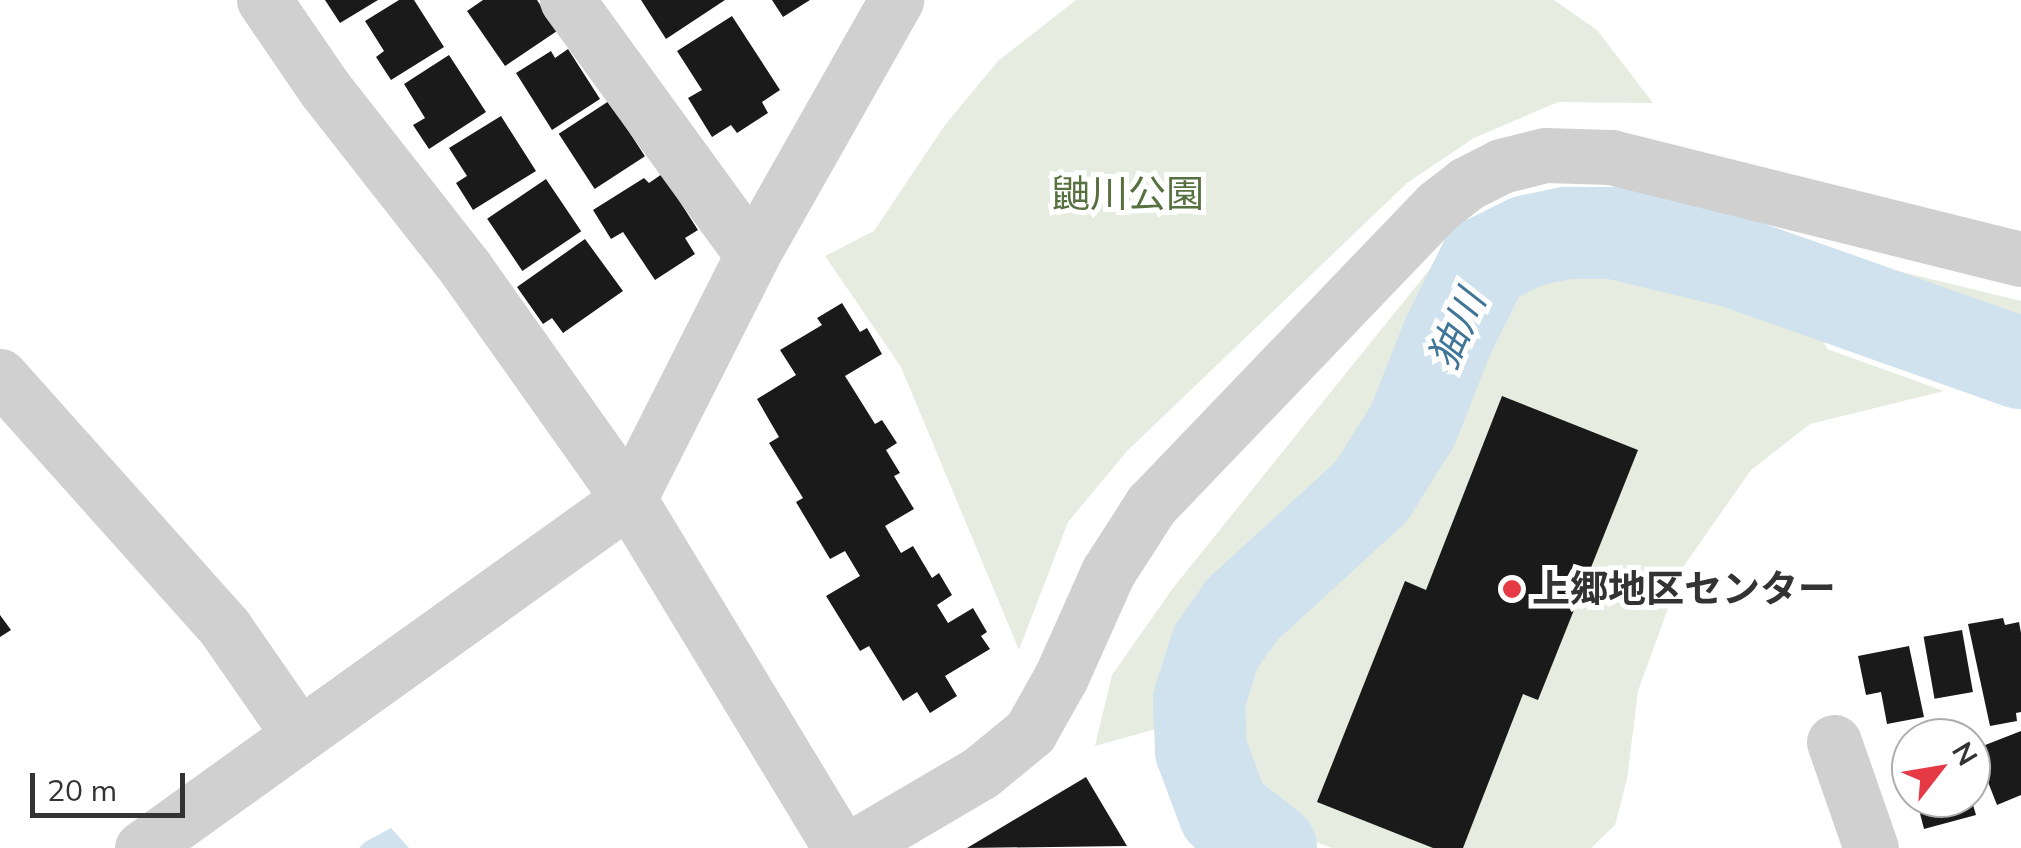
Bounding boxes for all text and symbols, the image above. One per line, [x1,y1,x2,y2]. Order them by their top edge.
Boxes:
park label: 鼬川公園 [1052,171,1204,217]
water label: 㹨川 [1418,283,1494,375]
place label: 上郷地区センター [1532,566,1836,612]
marker: 上郷地区センター [1501,578,1523,600]
north arrow [1891,718,1991,818]
text: N [1945,735,1986,771]
scale bar [35,753,190,815]
text: 20 m [47,771,117,809]

